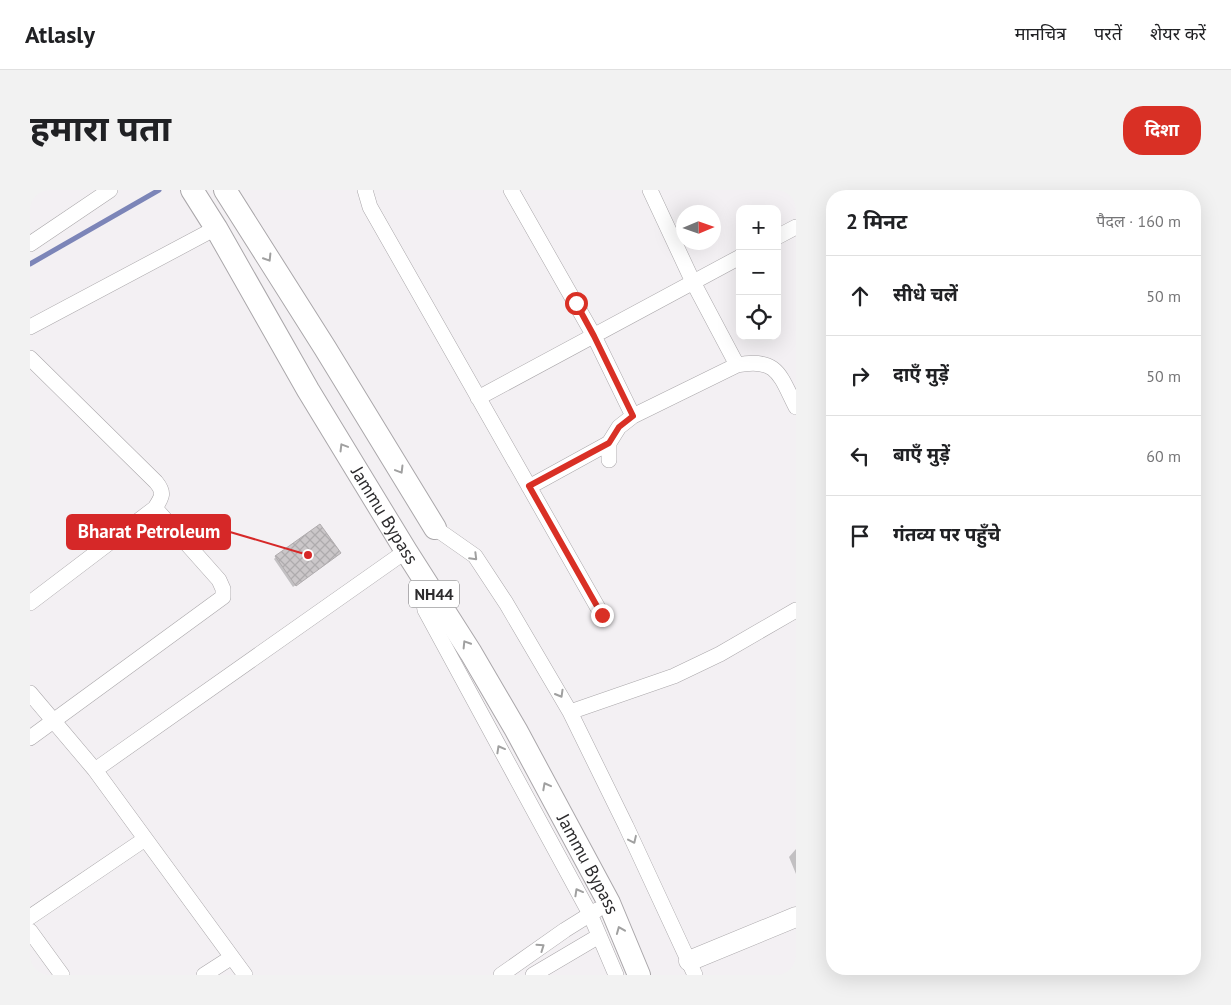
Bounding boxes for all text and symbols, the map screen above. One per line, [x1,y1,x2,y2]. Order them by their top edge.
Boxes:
text: Atlasly [25,19,95,50]
text: मानचित्र [1015,22,1066,45]
text: परतें [1094,22,1122,45]
text: शेयर करें [1150,22,1206,45]
text: हमारा पता [30,105,171,151]
button: दिशा [1123,106,1201,155]
north arrow [676,205,721,250]
map controls [736,205,781,340]
button: + [736,205,781,250]
text: 2 मिनट [846,208,907,235]
text: पैदल · 160 m [1096,211,1181,231]
button: − [736,250,781,295]
one-way arrow [262,252,271,261]
icon: ahead [846,282,874,310]
text: सीधे चलें [893,282,958,306]
text: 50 m [1146,286,1181,306]
route start [565,292,588,315]
button: locate [736,295,781,340]
icon: right [846,362,874,390]
text: दाएँ मुड़ें [893,362,949,386]
text: 50 m [1146,366,1181,386]
icon: left [846,442,874,470]
text: बाएँ मुड़ें [893,442,950,466]
one-way arrow [339,443,349,452]
text: 60 m [1146,446,1181,466]
street label: Jammu Bypass [346,461,423,568]
one-way arrow [393,465,403,474]
callout: Bharat Petroleum [67,515,230,549]
text: Bharat Petroleum [78,519,220,543]
icon: arrive [846,522,874,550]
text: गंतव्य पर पहुँचे [893,522,1000,546]
one-way arrow [468,551,477,560]
road number: NH44 [409,580,459,608]
route end [591,604,614,627]
one-way arrow [462,641,472,650]
one-way arrow [553,689,563,698]
one-way arrow [496,746,506,755]
one-way arrow [542,782,552,791]
street label: Jammu Bypass [552,809,624,917]
one-way arrow [626,834,636,843]
one-way arrow [575,888,585,897]
one-way arrow [615,926,626,935]
one-way arrow [535,944,545,953]

